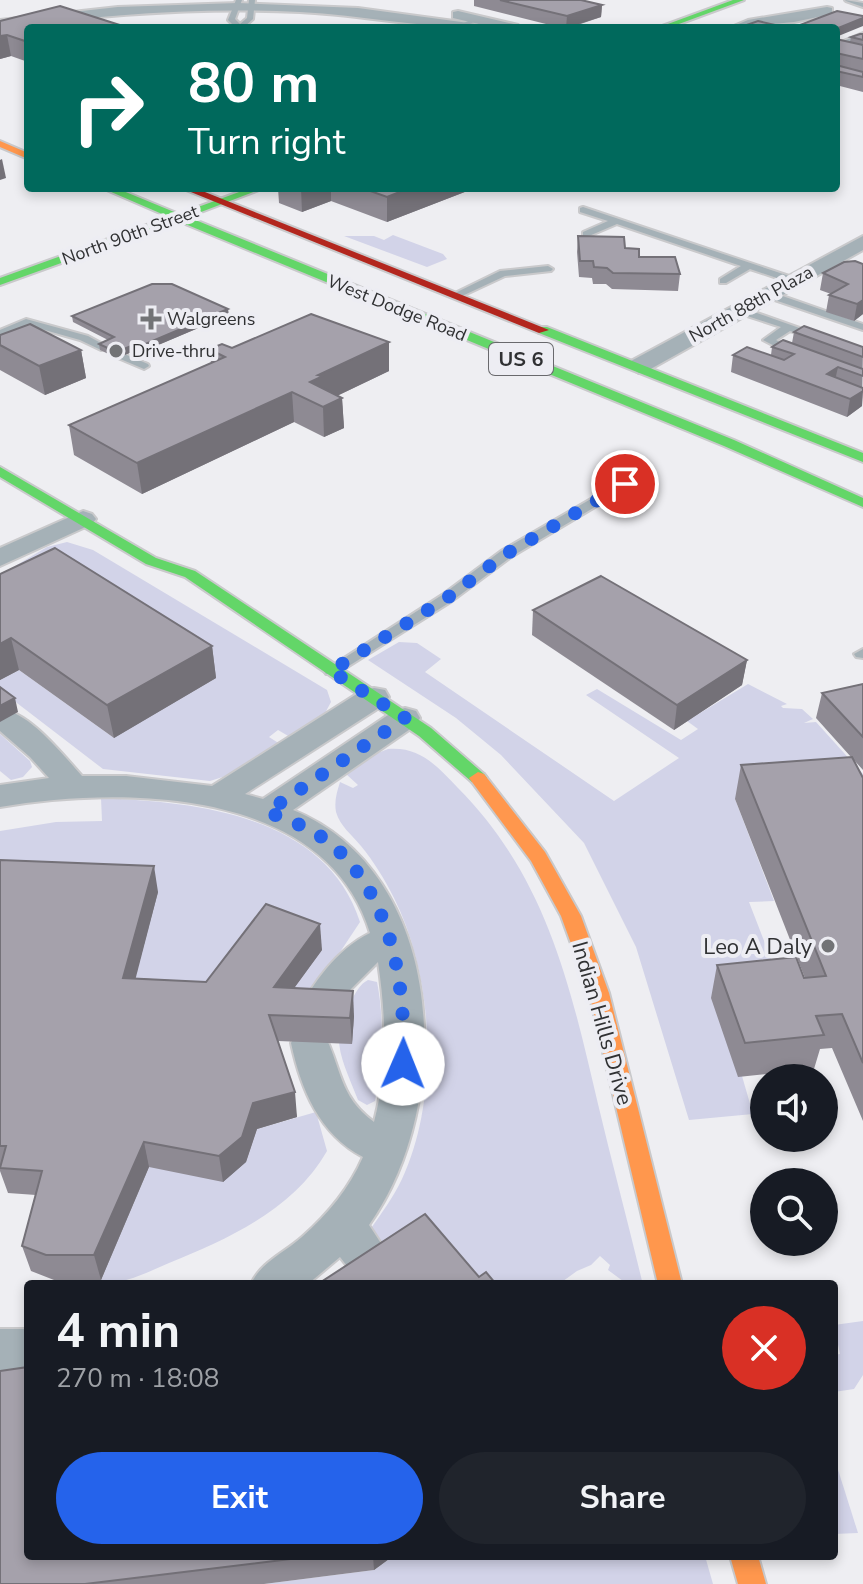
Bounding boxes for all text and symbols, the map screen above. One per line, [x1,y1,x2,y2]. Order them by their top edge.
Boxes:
text: 80 m [188,45,319,122]
icon: right [56,56,160,160]
text: Turn right [188,118,345,167]
street label: North 90th Street [59,199,202,271]
street label: North 88th Plaza [685,260,817,348]
street label: West Dodge Road [324,269,470,347]
place label: Walgreens [167,307,255,331]
marker: Walgreens [142,310,160,328]
place label: Drive-thru [132,339,216,363]
marker: Drive-thru [107,342,125,360]
road number: US 6 [489,343,553,375]
pin [591,450,659,518]
icon: arrive [603,462,647,506]
place label: Leo A Daly [703,932,813,962]
marker: Leo A Daly [819,937,837,955]
street label: Indian Hills Drive [564,938,640,1109]
position arrow [361,1022,445,1106]
map controls [750,1064,838,1256]
button: sound [750,1064,838,1152]
button: search [750,1168,838,1256]
text: 4 min [56,1298,180,1364]
button: close [722,1306,806,1390]
text: 270 m · 18:08 [56,1361,219,1396]
button: Exit [56,1452,423,1544]
button: Share [439,1452,806,1544]

